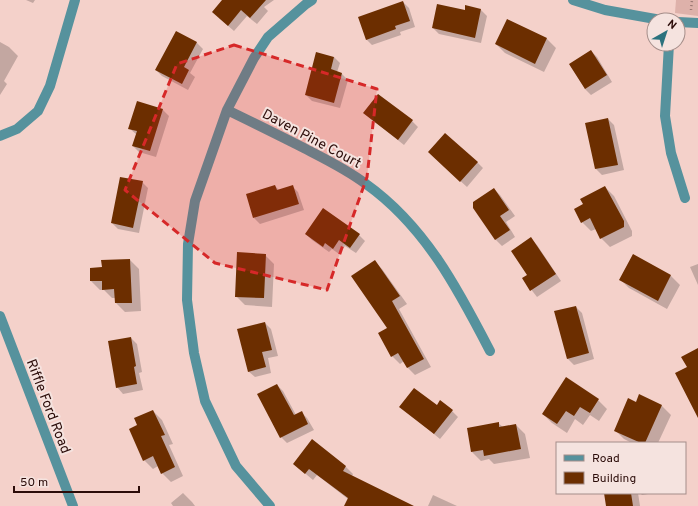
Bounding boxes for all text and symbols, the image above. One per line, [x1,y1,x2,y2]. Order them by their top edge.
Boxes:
north arrow [646,12,686,52]
text: N [664,17,679,33]
street label: Daven Pine Court [259,106,364,173]
street label: Riffle Ford Road [22,357,73,456]
legend [556,442,686,494]
text: Road [592,451,620,467]
scale bar [14,468,139,494]
text: Building [592,471,636,487]
text: 50 m [20,475,48,491]

